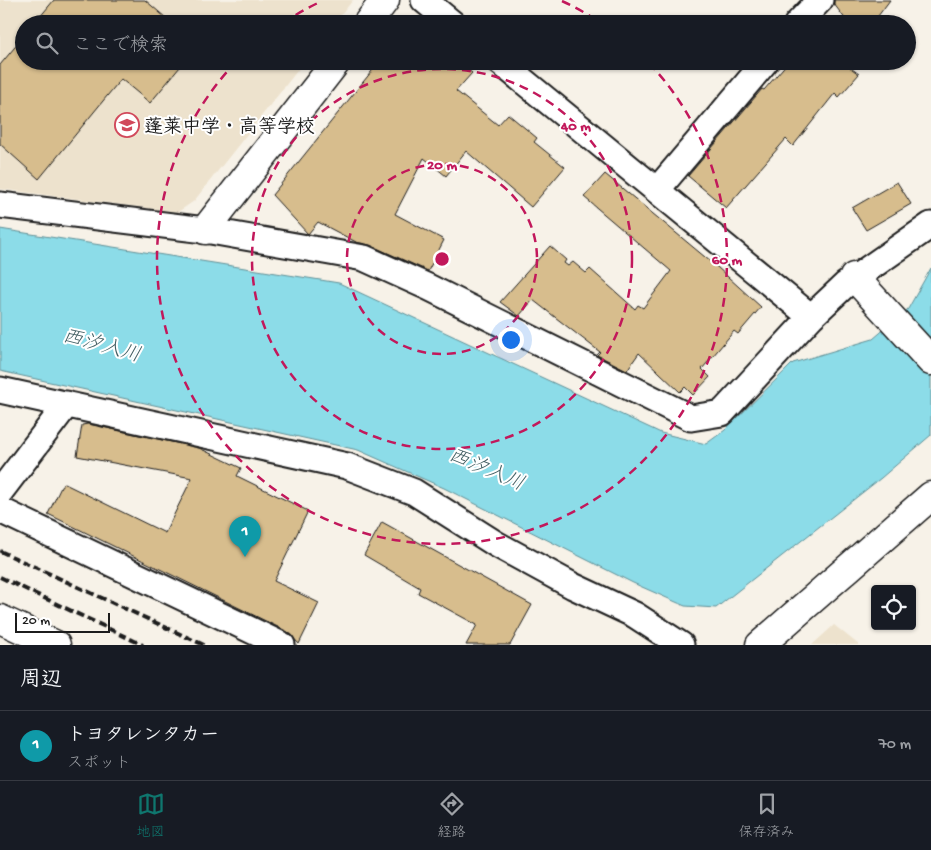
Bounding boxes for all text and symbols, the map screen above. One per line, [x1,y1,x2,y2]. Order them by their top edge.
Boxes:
search box [15,15,916,70]
icon: search [33,29,61,57]
text: ここで検索 [73,35,168,58]
school or university icon: 蓬莱中学・高等学校 [114,112,140,138]
place label: 蓬莱中学・高等学校 [144,116,315,140]
text: 40 m [560,118,591,136]
text: 20 m [427,157,457,175]
centre of rings [433,250,451,268]
text: 60 m [712,252,743,270]
water label: 西汐入川 [59,324,143,369]
your location [498,327,524,353]
water label: 西汐入川 [444,443,528,497]
pin: 1 [229,516,261,557]
map controls [871,585,916,630]
button: locate [871,585,916,630]
scale bar [15,610,110,633]
text: 20 m [22,613,50,630]
text: 周辺 [20,669,62,694]
text: トヨタレンタカー [67,725,219,748]
text: 1 [33,736,39,755]
text: 70 m [878,736,911,755]
text: スポット [67,755,131,774]
tab: 地図 [137,790,165,842]
tab: 経路 [438,790,466,842]
tab: 保存済み [739,790,795,842]

